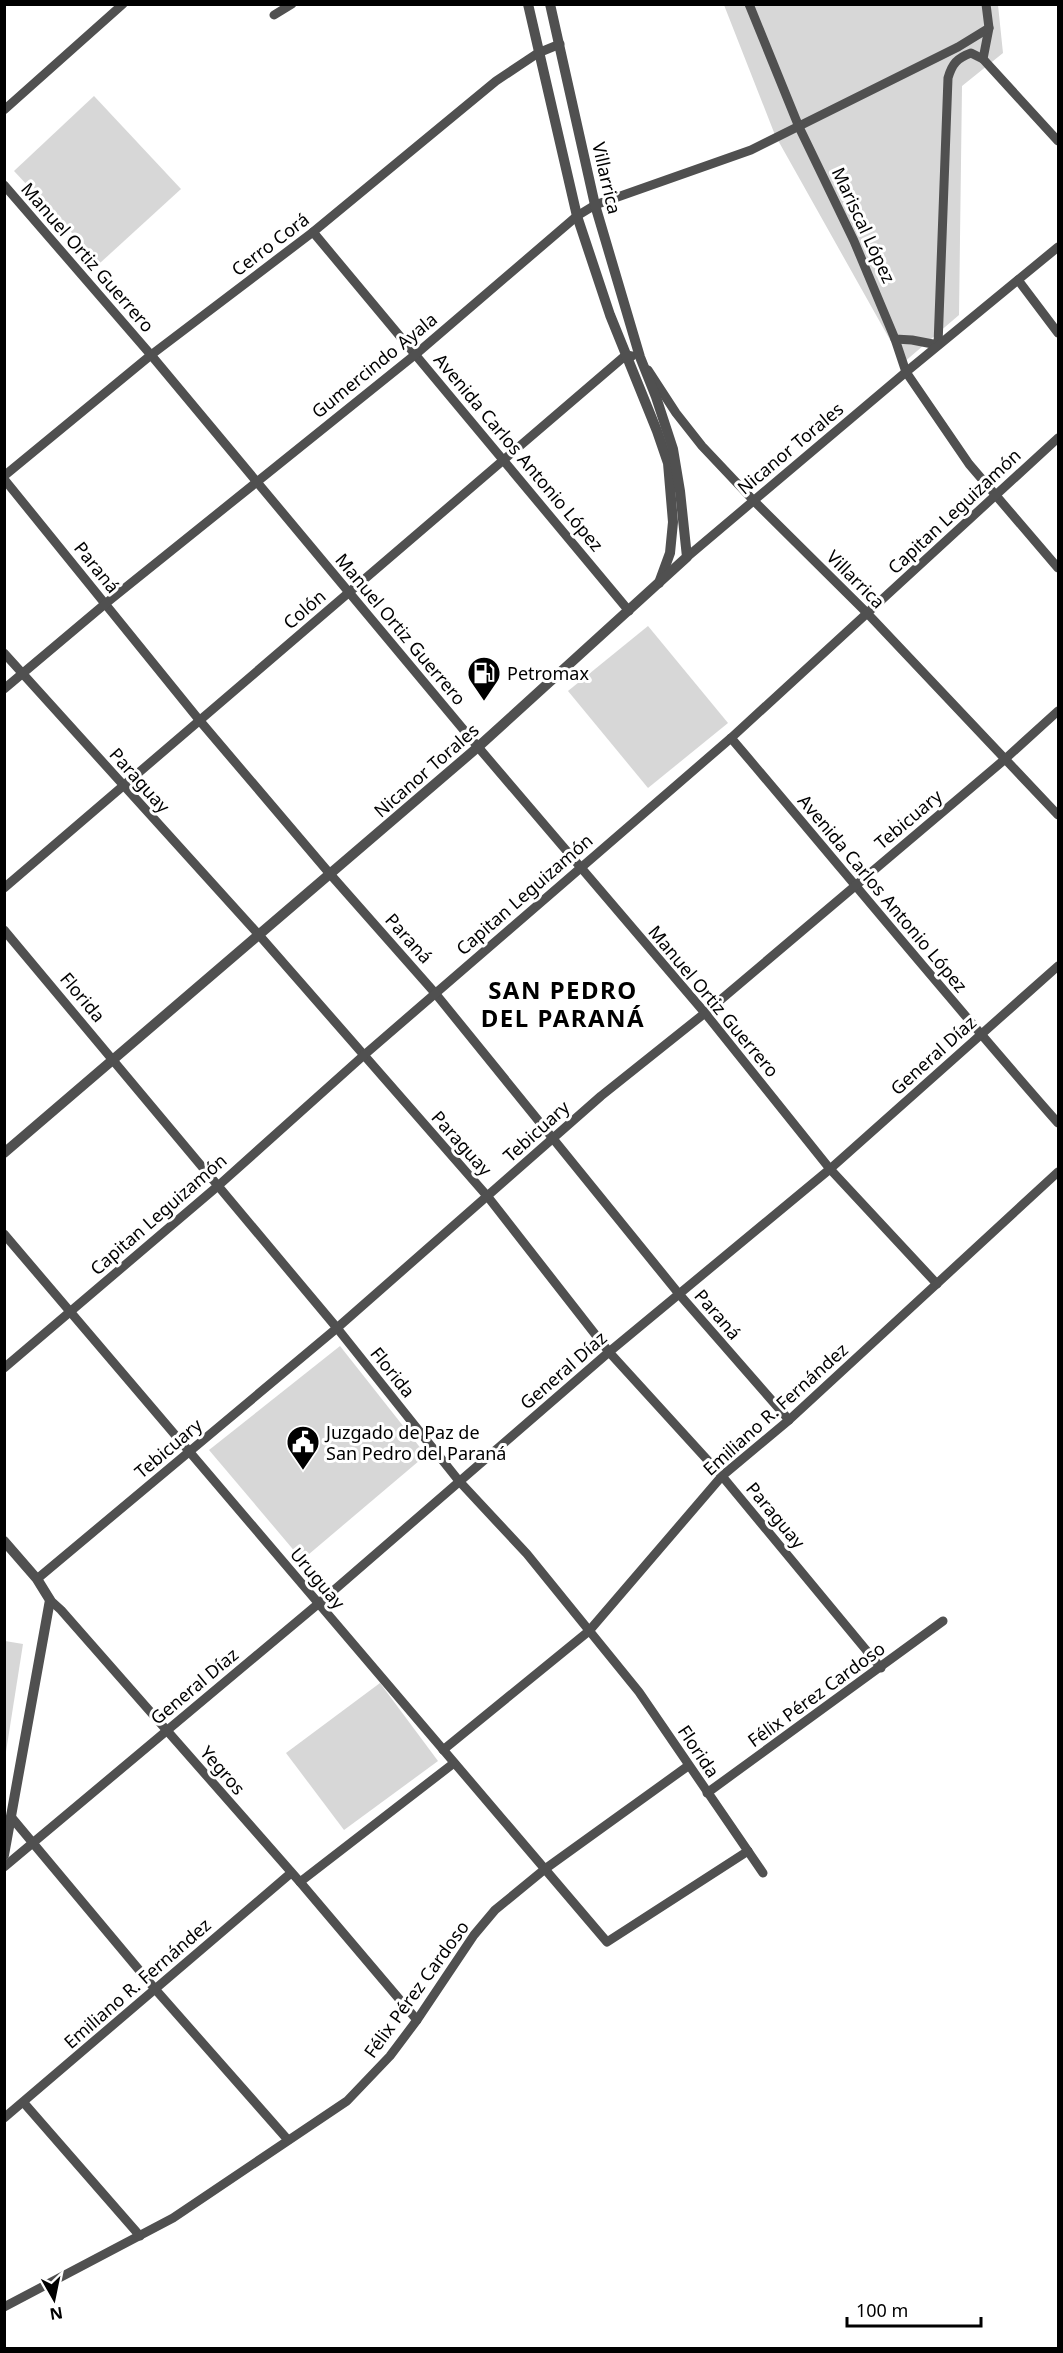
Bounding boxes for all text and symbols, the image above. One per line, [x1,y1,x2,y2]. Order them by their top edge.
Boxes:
street label: Villarrica [587,140,627,216]
street label: Mariscal López [827,163,901,287]
street label: Manuel Ortiz Guerrero [16,177,160,337]
street label: Cerro Corá [226,207,314,281]
street label: Gumercindo Ayala [306,307,442,423]
street label: Avenida Carlos Antonio López [429,348,609,556]
street label: Nicanor Torales [732,397,848,499]
street label: Capitan Leguizamón [882,443,1026,579]
street label: Paraná [69,536,125,598]
street label: Villarrica [822,545,890,613]
street label: Manuel Ortiz Guerrero [330,548,472,710]
street label: Colón [278,584,330,634]
fuel station icon: Petromax [466,655,502,702]
place label: Petromax [507,661,589,685]
street label: Nicanor Torales [369,718,483,822]
street label: Paraguay [104,742,176,818]
street label: Tebicuary [869,783,947,854]
street label: Avenida Carlos Antonio López [793,789,973,997]
street label: Capitan Leguizamón [451,828,597,960]
street label: Paraná [380,908,438,968]
street label: Manuel Ortiz Guerrero [643,920,785,1082]
street label: Florida [55,967,111,1027]
district label: SAN PEDRO DEL PARANÁ [481,973,645,1034]
street label: General Díaz [885,1010,981,1100]
street label: Tebicuary [498,1094,575,1167]
street label: Paraguay [426,1105,498,1181]
street label: Capitan Leguizamón [85,1148,231,1280]
street label: Paraná [689,1284,747,1344]
street label: General Díaz [515,1326,611,1414]
street label: Emiliano R. Fernández [697,1338,853,1480]
street label: Florida [365,1342,421,1402]
street label: Tebicuary [129,1412,207,1483]
place label: Juzgado de Paz de San Pedro del Paraná [324,1420,506,1465]
public building icon: Juzgado de Paz de San Pedro del Paraná [285,1424,321,1471]
street label: Paraguay [741,1477,811,1554]
street label: Uruguay [285,1542,351,1614]
street label: Félix Pérez Cardoso [743,1636,889,1752]
street label: General Díaz [145,1642,243,1730]
street label: Florida [673,1720,725,1782]
street label: Yegros [195,1741,251,1799]
street label: Emiliano R. Fernández [59,1913,215,2053]
street label: Félix Pérez Cardoso [358,1916,474,2062]
north arrow [24,2269,84,2329]
scale bar [847,2290,980,2328]
text: 100 m [856,2298,908,2322]
text: N [48,2302,64,2326]

